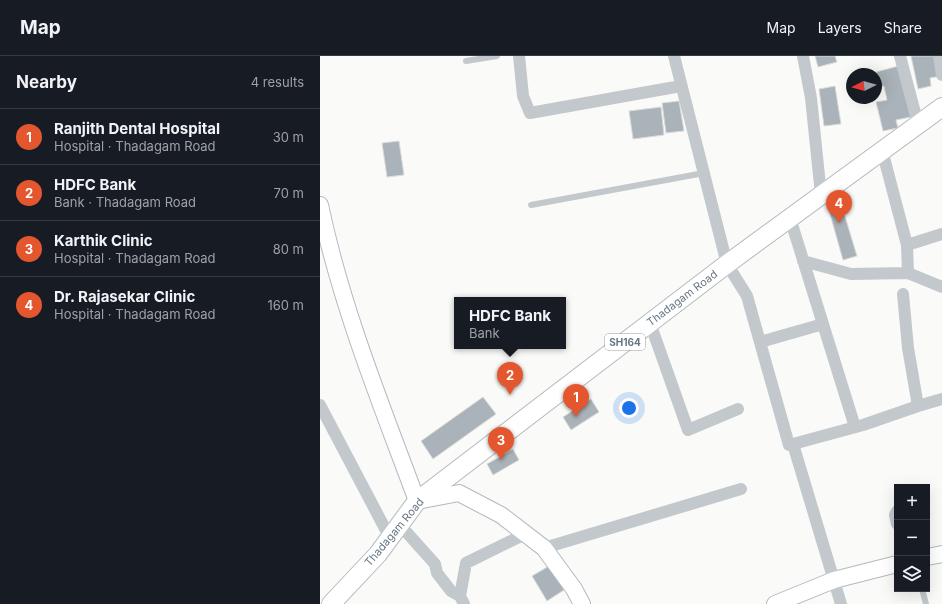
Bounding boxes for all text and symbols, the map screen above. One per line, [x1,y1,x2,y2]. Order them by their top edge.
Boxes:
text: Map [20,16,61,39]
text: Map [767,19,796,36]
text: Layers [818,19,862,36]
text: Share [884,19,922,36]
north arrow [846,68,882,104]
text: Nearby [16,72,77,92]
text: 4 results [251,74,304,90]
text: Ranjith Dental Hospital [54,119,220,138]
text: 1 [26,129,32,145]
text: 30 m [273,129,304,145]
text: Hospital · Thadagam Road [54,138,216,154]
text: HDFC Bank [54,175,136,194]
text: 2 [25,185,33,201]
text: 70 m [274,185,304,201]
pin: 4 [826,190,852,223]
text: Bank · Thadagam Road [54,194,196,210]
text: Karthik Clinic [54,231,153,250]
text: 3 [25,241,33,257]
text: 80 m [273,241,304,257]
text: Hospital · Thadagam Road [54,250,216,266]
street label: Thadagam Road [644,267,720,329]
text: Dr. Rajasekar Clinic [54,287,195,306]
text: 4 [25,297,33,313]
text: 160 m [267,297,304,313]
popup [454,297,566,349]
text: Hospital · Thadagam Road [54,306,216,322]
text: HDFC Bank [469,306,551,325]
text: Bank [469,325,500,341]
road number: SH164 [605,334,645,350]
pin: 2 [497,362,523,395]
pin: 1 [563,384,589,417]
your location [619,398,639,418]
pin: 3 [488,427,514,460]
map controls [894,484,930,592]
button: + [894,484,930,520]
street label: Thadagam Road [361,495,427,569]
button: − [894,520,930,556]
button: layers [894,556,930,592]

